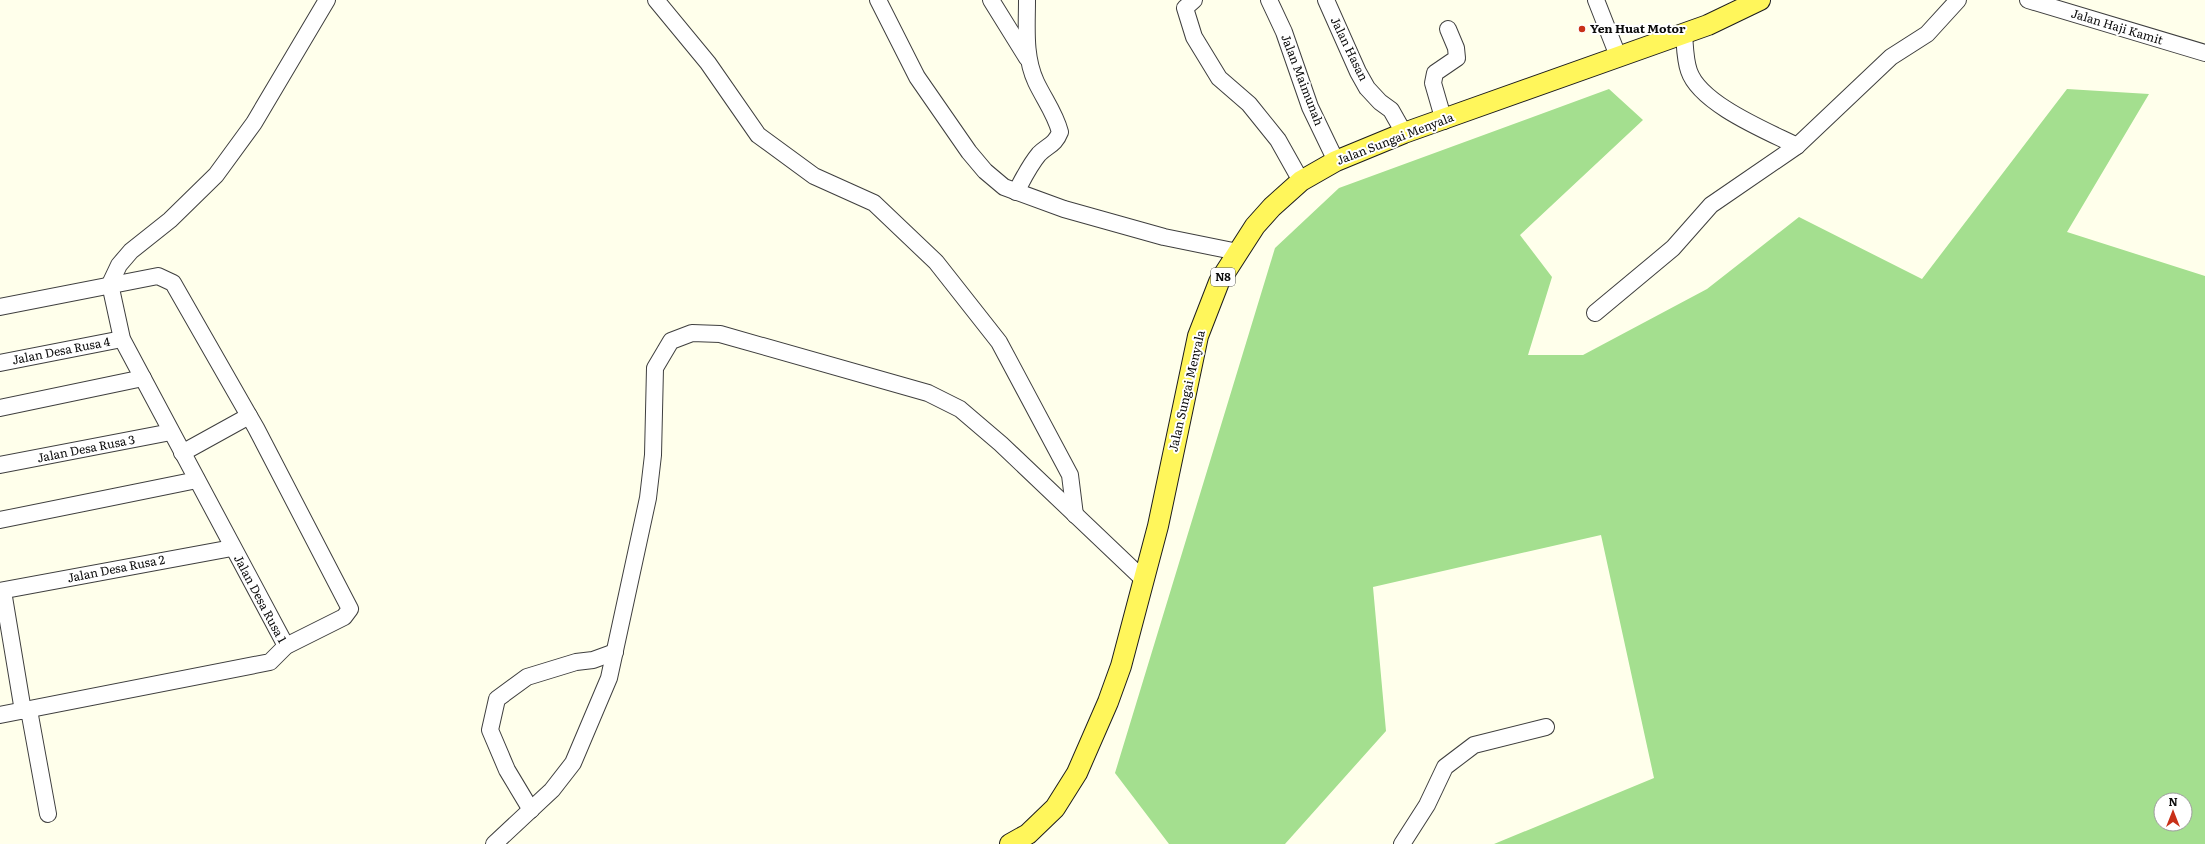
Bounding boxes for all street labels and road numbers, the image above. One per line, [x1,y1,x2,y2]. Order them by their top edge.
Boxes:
street label: Jalan Haji Kamit [2069,4,2166,49]
street label: Jalan Hasan [1327,13,1373,84]
street label: Jalan Maimunah [1277,31,1329,128]
street label: Jalan Sungai Menyala [1333,107,1456,169]
road number: N8 [1211,268,1235,286]
street label: Jalan Sungai Menyala [1163,328,1209,453]
street label: Jalan Desa Rusa 4 [10,332,112,368]
street label: Jalan Desa Rusa 3 [35,430,136,466]
street label: Jalan Desa Rusa 2 [65,550,166,586]
street label: Jalan Desa Rusa 1 [230,551,292,646]

